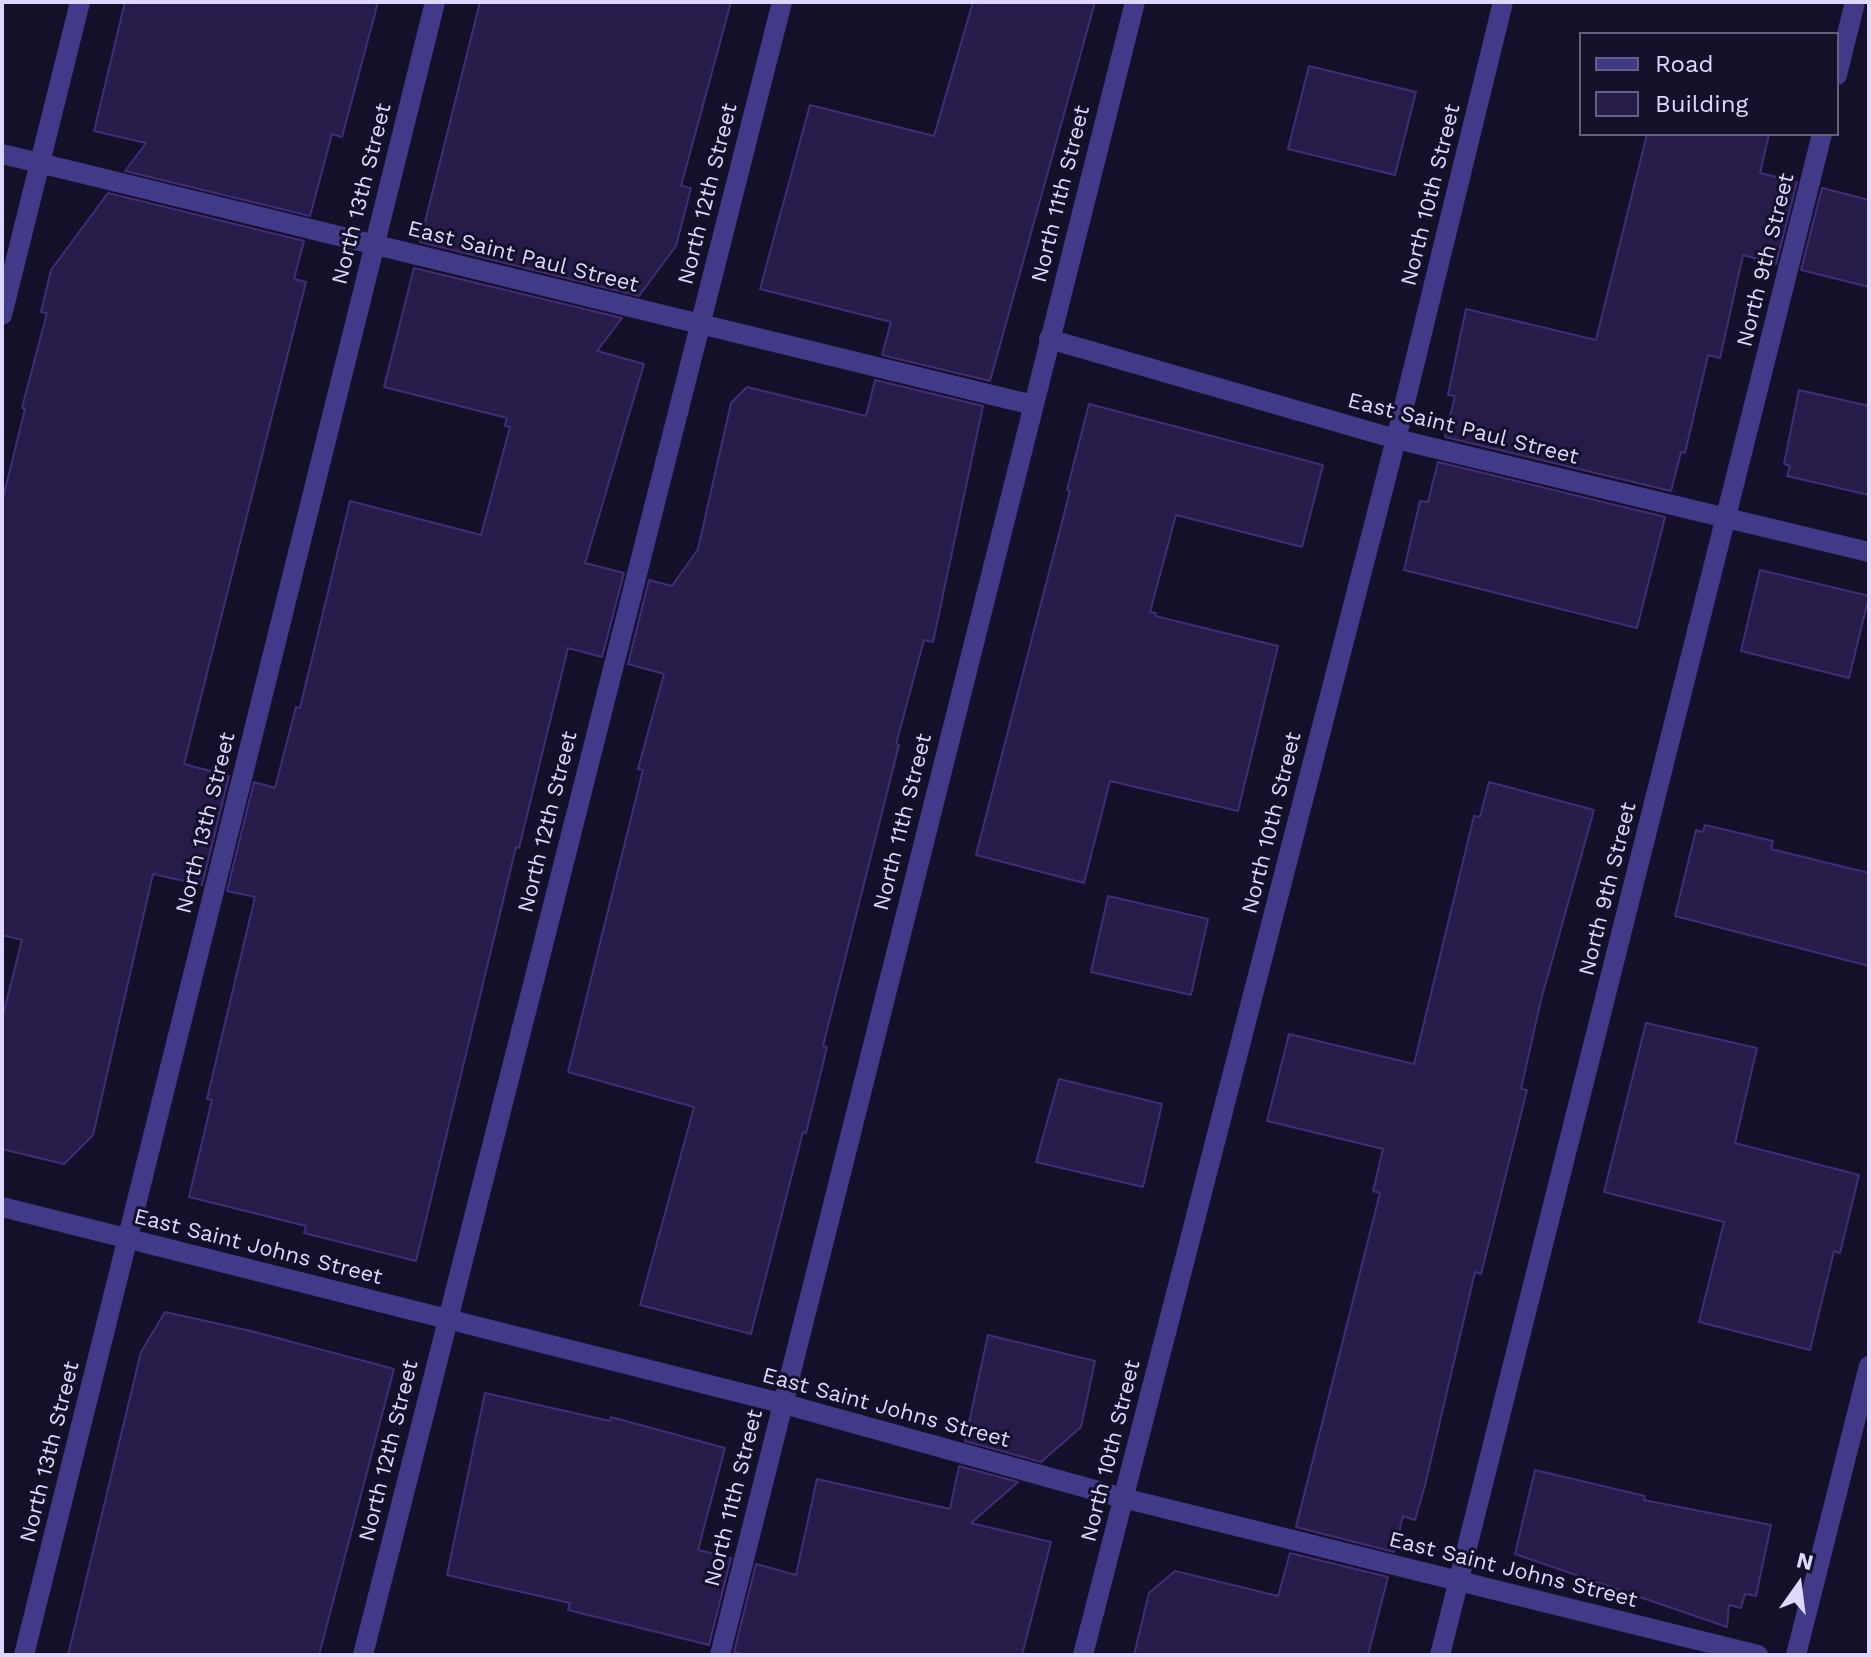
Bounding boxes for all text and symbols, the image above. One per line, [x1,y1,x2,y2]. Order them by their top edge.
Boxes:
legend [1579,32,1839,136]
text: Road [1655,50,1714,78]
text: Building [1655,90,1748,118]
street label: North 13th Street [327,101,397,287]
street label: North 12th Street [673,101,743,287]
street label: North 10th Street [1396,101,1466,289]
street label: North 11th Street [1026,103,1096,285]
street label: North 9th Street [1732,170,1800,350]
street label: East Saint Paul Street [405,216,641,298]
street label: East Saint Paul Street [1345,388,1581,470]
street label: North 12th Street [513,729,583,915]
street label: North 10th Street [1237,729,1307,917]
street label: North 13th Street [171,730,241,916]
street label: North 11th Street [868,731,938,913]
street label: North 9th Street [1574,799,1642,979]
street label: East Saint Johns Street [131,1203,385,1291]
street label: North 10th Street [1076,1357,1146,1545]
street label: North 12th Street [354,1358,424,1544]
street label: North 13th Street [15,1359,85,1545]
street label: East Saint Johns Street [759,1362,1013,1454]
street label: North 11th Street [699,1407,769,1589]
street label: East Saint Johns Street [1386,1526,1640,1614]
north arrow [1759,1545,1839,1625]
text: N [1794,1547,1816,1575]

